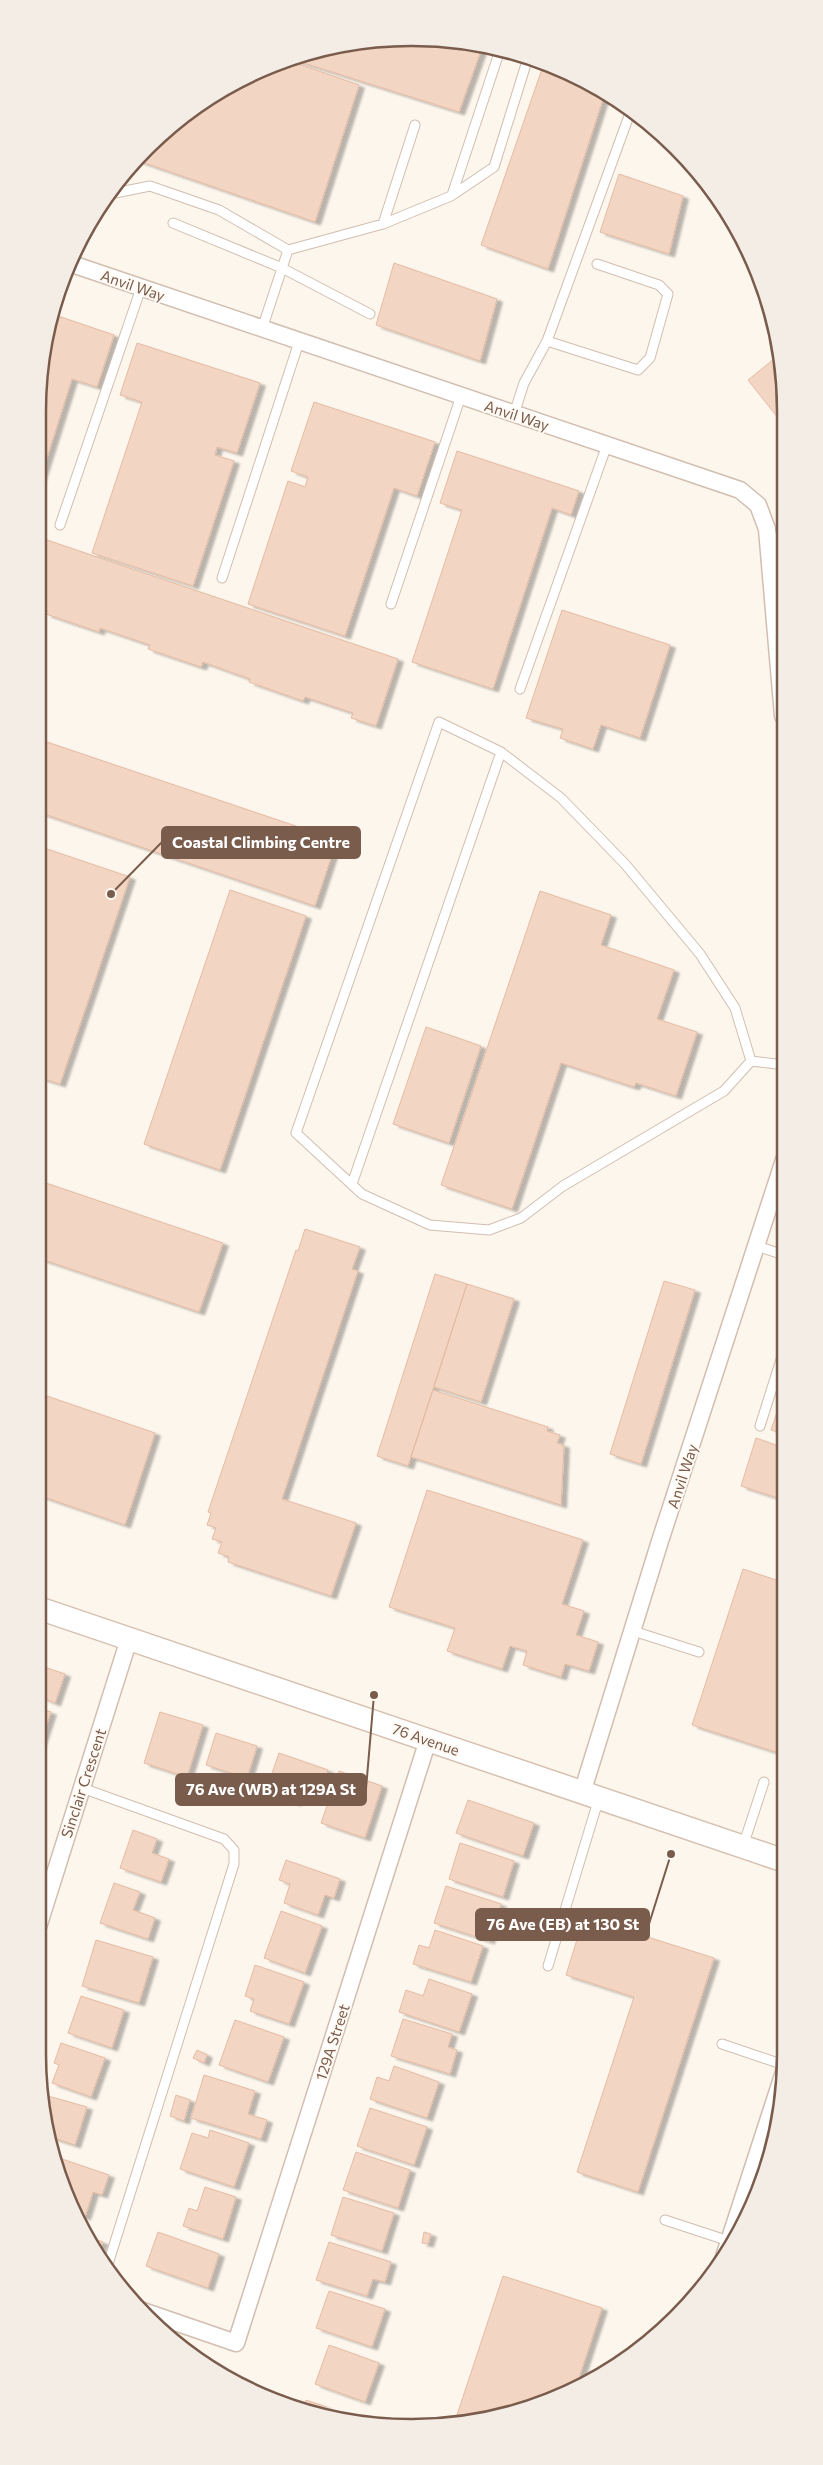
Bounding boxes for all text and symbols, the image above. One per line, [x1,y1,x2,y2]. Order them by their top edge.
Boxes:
street label: Anvil Way [98,266,168,304]
street label: Anvil Way [482,396,552,434]
callout: Coastal Climbing Centre [162,827,360,858]
text: Coastal Climbing Centre [172,832,350,851]
street label: Anvil Way [663,1441,701,1511]
street label: 76 Avenue [390,1719,462,1759]
street label: Sinclair Crescent [57,1726,109,1840]
callout: 76 Ave (WB) at 129A St [176,1774,366,1805]
text: 76 Ave (WB) at 129A St [186,1779,356,1798]
callout: 76 Ave (EB) at 130 St [476,1909,649,1940]
text: 76 Ave (EB) at 130 St [487,1914,640,1933]
street label: 129A Street [311,2002,353,2082]

